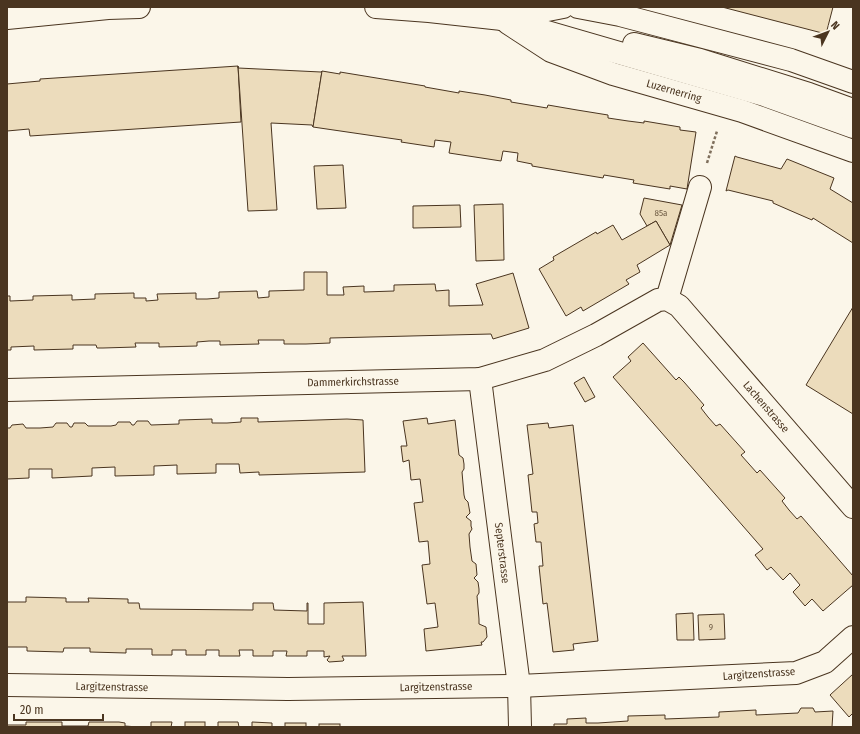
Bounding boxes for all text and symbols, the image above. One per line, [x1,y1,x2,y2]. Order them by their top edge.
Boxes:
north arrow [808,12,848,52]
text: N [828,19,842,32]
street label: Luzernerring [645,77,704,105]
house number: 85a [654,208,668,218]
street label: Dammerkirchstrasse [307,375,399,389]
street label: Lachenstrasse [740,379,792,435]
street label: Septerstrasse [492,522,512,584]
house number: 9 [709,622,713,632]
street label: Largitzenstrasse [722,665,796,683]
street label: Largitzenstrasse [76,680,148,694]
street label: Largitzenstrasse [400,680,472,694]
scale bar [14,696,103,722]
text: 20 m [20,703,44,717]

